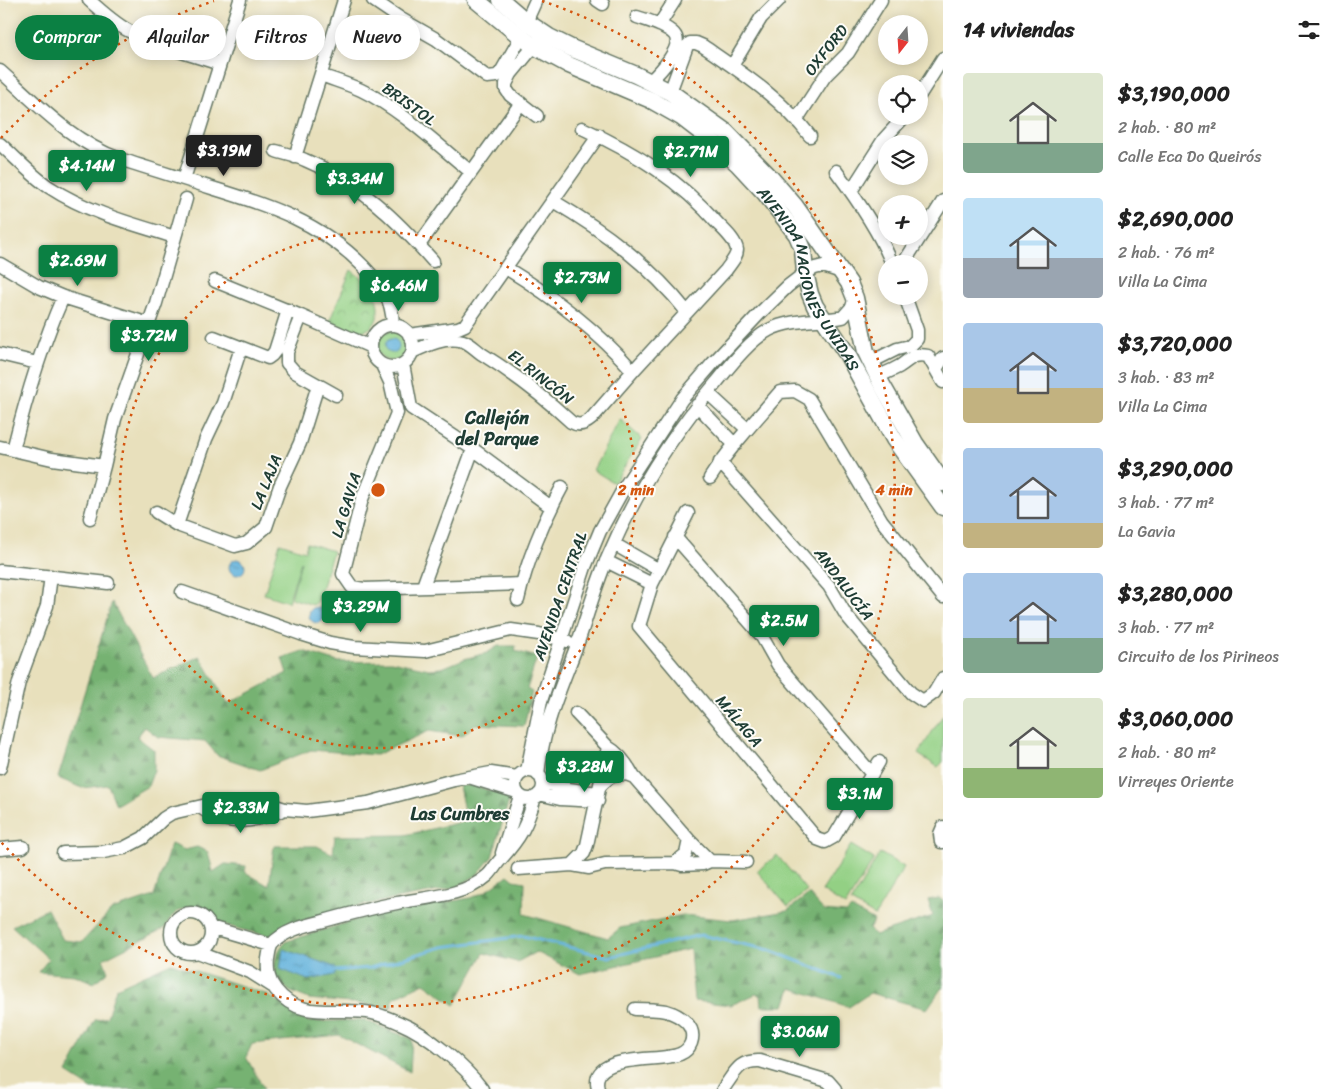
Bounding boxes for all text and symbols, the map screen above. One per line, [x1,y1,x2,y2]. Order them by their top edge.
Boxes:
text: 14 viviendas [963,11,1075,49]
chip: Comprar [15,15,119,60]
chip: Alquilar [129,15,226,60]
chip: Filtros [236,15,325,60]
chip: Nuevo [335,15,420,60]
north arrow [878,15,928,65]
map controls [878,15,928,305]
icon: filters [1295,16,1323,44]
street label: OXFORD [796,17,856,82]
street label: BRISTOL [376,74,443,134]
button: locate [878,75,928,125]
text: $3,190,000 [1118,75,1230,113]
icon: home [1003,93,1063,153]
text: 2 hab. · 80 m² [1118,113,1216,142]
pin: $3.19M [183,134,265,177]
button: layers [878,135,928,185]
text: $3.19M [197,136,251,165]
pin: $2.71M [650,136,732,178]
text: $2.71M [664,137,718,166]
text: Calle Eca Do Queirós [1118,142,1262,171]
pin: $4.14M [46,150,128,192]
text: $4.14M [59,151,115,180]
pin: $3.34M [314,162,396,205]
text: $3.34M [327,164,383,193]
street label: AVENIDA NACIONES UNIDAS [749,178,868,376]
button: + [878,195,928,245]
text: $2,690,000 [1118,200,1233,238]
icon: home [1003,218,1063,278]
text: 2 hab. · 76 m² [1118,238,1215,267]
pin: $2.69M [37,244,119,287]
text: $2.69M [50,246,106,275]
button: − [878,255,928,305]
pin: $2.73M [541,262,623,304]
text: $2.73M [554,263,610,292]
text: Villa La Cima [1118,267,1207,296]
pin: $6.46M [358,270,440,312]
text: $6.46M [371,271,427,300]
pin: $3.72M [108,320,190,362]
text: $3.72M [121,321,177,350]
text: $3,720,000 [1118,325,1232,363]
street label: EL RINCÓN [501,342,581,413]
icon: home [1003,343,1063,403]
text: 3 hab. · 83 m² [1118,363,1215,392]
text: Villa La Cima [1118,392,1207,421]
district label: Callejón del Parque [455,402,540,455]
street label: LA LAJA [242,450,290,514]
text: $3,290,000 [1118,450,1233,488]
icon: home [1003,468,1063,528]
street label: LA GAVIA [322,469,370,541]
text: 2 min [617,477,655,503]
text: 4 min [874,477,913,503]
centre of rings [369,481,387,499]
text: 3 hab. · 77 m² [1118,488,1214,517]
text: La Gavia [1118,517,1175,546]
street label: AVENIDA CENTRAL [524,527,596,665]
street label: ANDALUCÍA [806,540,881,627]
text: $3,280,000 [1118,575,1233,613]
pin: $3.29M [320,590,402,633]
text: $3.29M [333,592,389,621]
icon: home [1003,593,1063,653]
pin: $2.5M [749,604,819,647]
text: $2.5M [760,606,808,635]
text: 3 hab. · 77 m² [1118,613,1214,642]
text: Circuito de los Pirineos [1118,642,1279,671]
street label: MÁLAGA [708,688,770,754]
text: $3,060,000 [1118,700,1233,738]
icon: home [1003,718,1063,778]
text: 2 hab. · 80 m² [1118,738,1216,767]
pin: $3.28M [544,750,626,793]
text: $3.28M [557,752,613,781]
text: Virreyes Oriente [1118,767,1234,796]
pin: $3.1M [825,778,895,820]
text: $3.1M [838,779,882,808]
pin: $2.33M [200,792,282,834]
text: $2.33M [213,793,269,822]
district label: Las Cumbres [411,798,510,830]
pin: $3.06M [759,1016,841,1058]
text: $3.06M [772,1017,828,1046]

